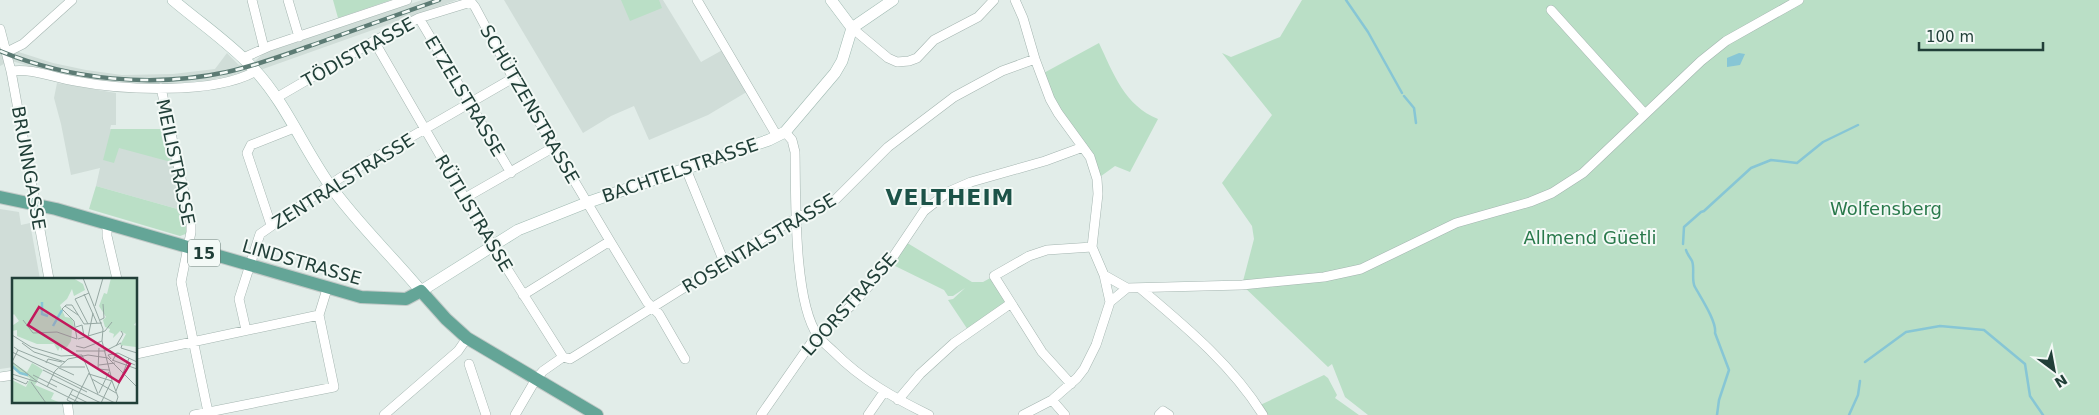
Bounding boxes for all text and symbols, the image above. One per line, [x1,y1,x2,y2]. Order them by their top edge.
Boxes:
street label: TÖDISTRASSE [297,12,418,92]
scale bar [1919,20,2043,52]
street label: SCHÜTZENSTRASSE [476,21,584,187]
text: 100 m [1926,28,1974,46]
street label: ETZELSTRASSE [421,32,509,160]
street label: MEILISTRASSE [152,97,200,227]
street label: BRUNNGASSE [8,104,50,232]
street label: ZENTRALSTRASSE [268,129,418,233]
street label: BACHTELSTRASSE [599,133,761,207]
street label: RÜTLISTRASSE [431,151,517,275]
district label: VELTHEIM [886,185,1014,210]
street label: ROSENTALSTRASSE [678,189,840,297]
park label: Wolfensberg [1830,198,1942,219]
park label: Allmend Güetli [1524,227,1656,248]
street label: LINDSTRASSE [240,235,364,289]
road number: 15 [188,240,220,266]
street label: LOORSTRASSE [797,248,901,360]
inset map [12,278,138,402]
north arrow [2029,345,2079,395]
text: N [2052,371,2070,391]

